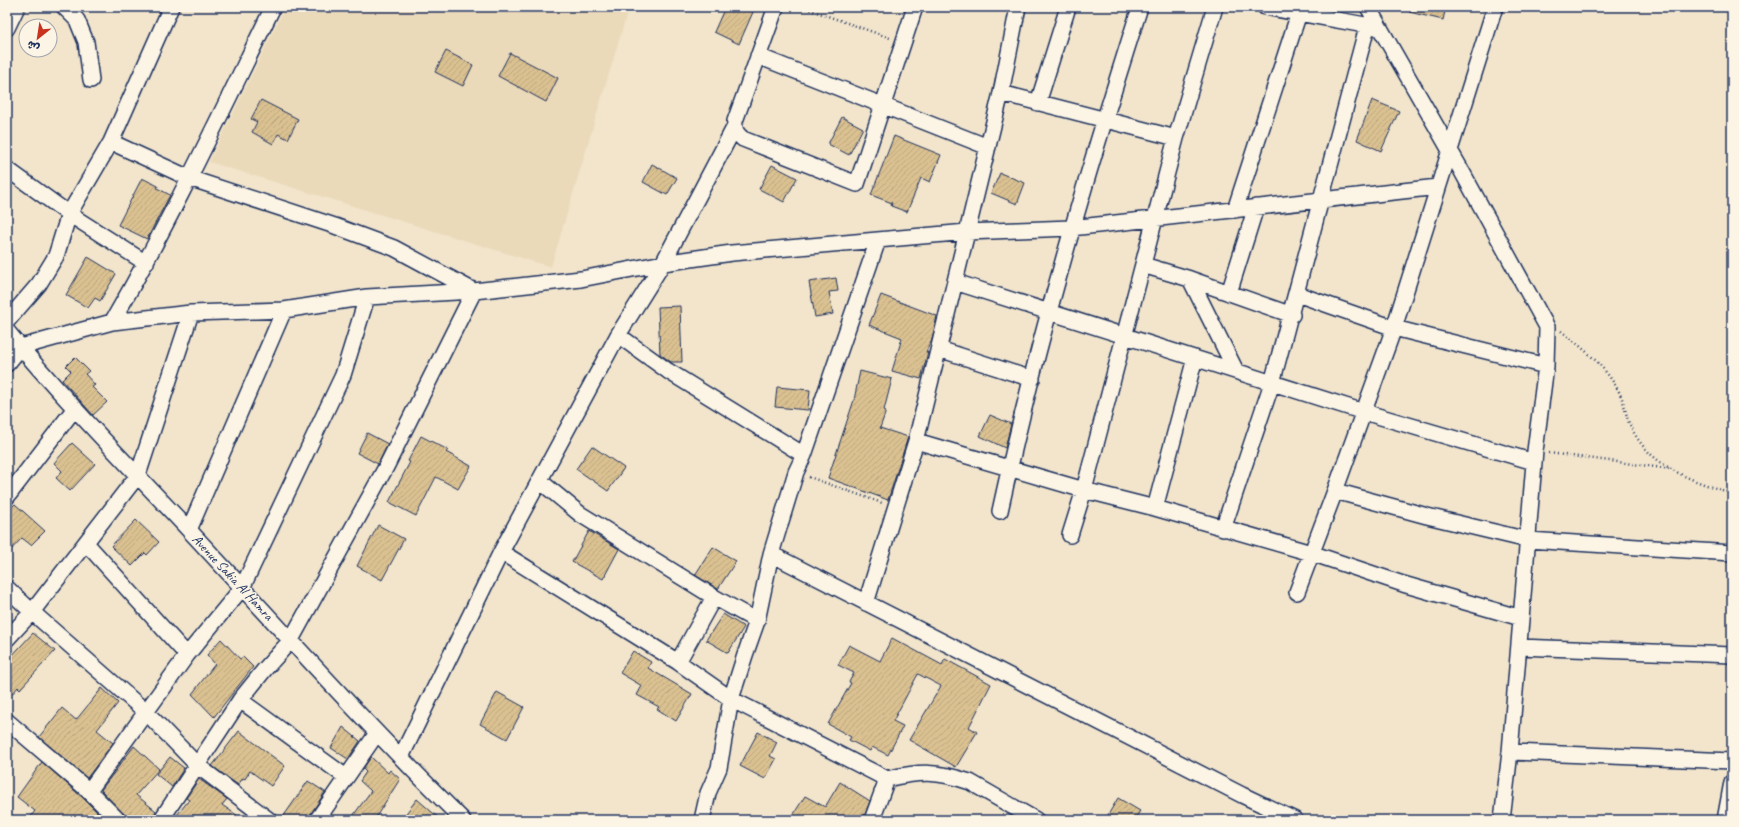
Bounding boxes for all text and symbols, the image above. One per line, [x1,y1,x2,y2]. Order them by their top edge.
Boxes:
north arrow [18,18,58,58]
text: ش [24,38,42,56]
street label: Avenue Sakia Al Hamra [188,531,278,625]

